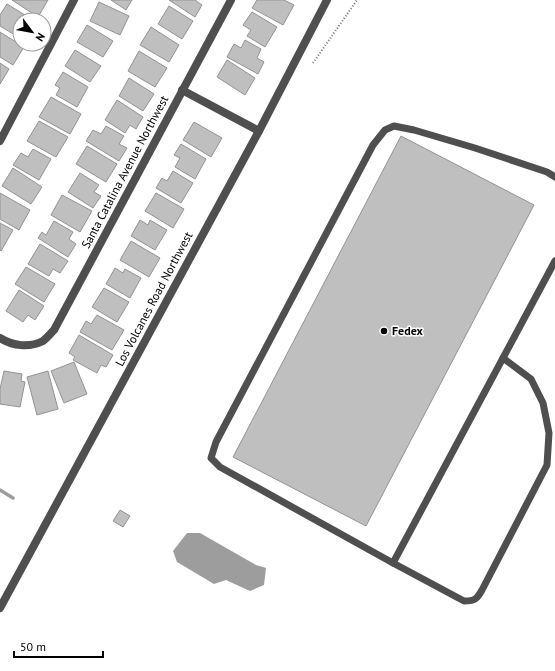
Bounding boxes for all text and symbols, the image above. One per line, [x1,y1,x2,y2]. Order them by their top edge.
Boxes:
north arrow [12,12,52,52]
text: N [33,31,48,44]
street label: Santa Catalina Avenue Northwest [78,93,171,251]
street label: Los Volcanes Road Northwest [112,229,195,369]
place label: Fedex [392,323,424,338]
marker: Fedex [379,326,389,336]
scale bar [14,633,103,659]
text: 50 m [20,639,46,654]

